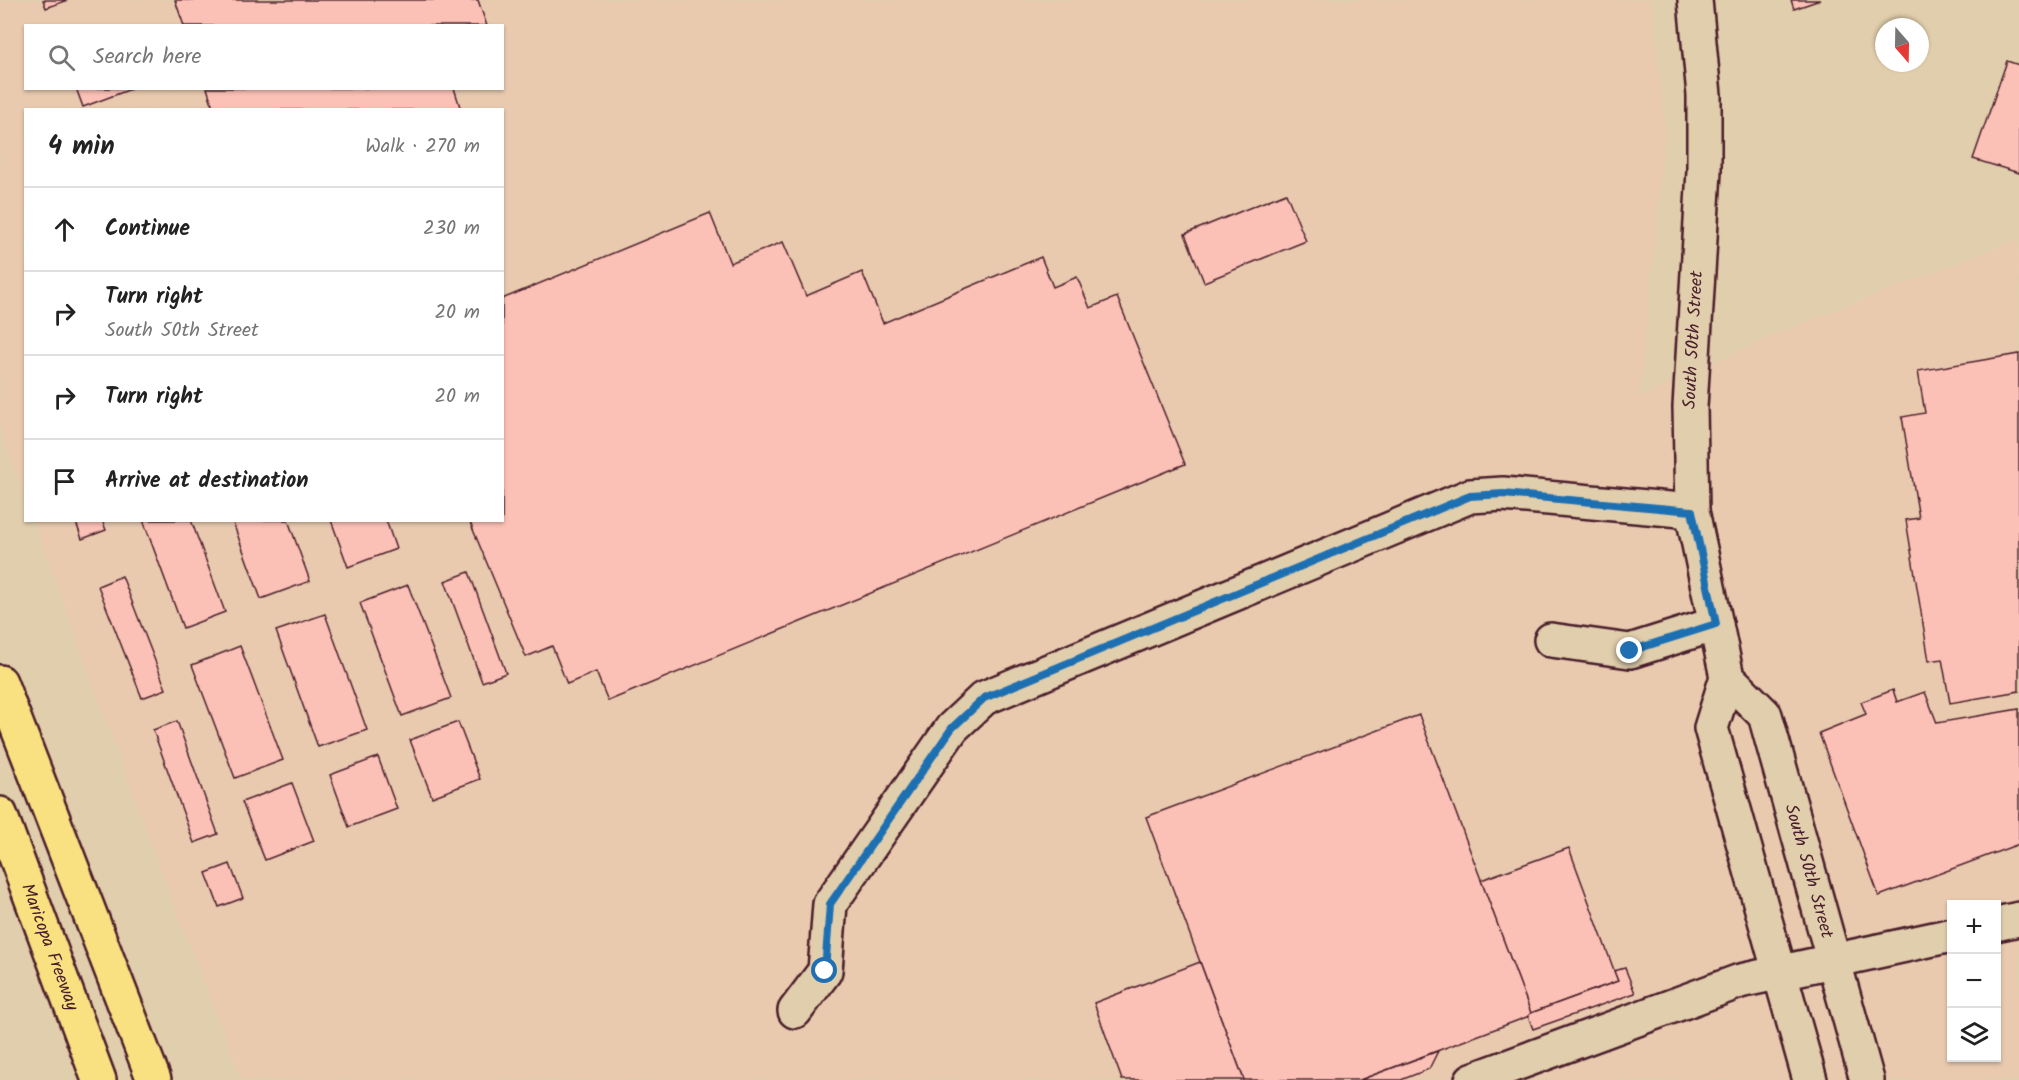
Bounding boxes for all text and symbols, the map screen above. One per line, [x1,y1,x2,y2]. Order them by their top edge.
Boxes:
north arrow [1875,18,1929,72]
search box [24,24,504,90]
text: Search here [93,40,201,75]
icon: search [45,41,78,74]
text: 4 min [48,126,115,168]
text: Walk · 270 m [365,131,480,163]
text: Continue [105,212,190,247]
icon: ahead [48,213,81,246]
text: 230 m [423,213,480,245]
street label: South 50th Street [1676,269,1712,410]
text: Turn right [105,280,203,315]
icon: right [48,297,81,330]
text: 20 m [434,297,480,329]
text: South 50th Street [105,315,259,347]
text: Turn right [105,380,203,415]
icon: right [48,381,81,414]
text: 20 m [434,381,480,413]
text: Arrive at destination [105,464,308,499]
icon: arrive [48,465,81,498]
route end [1616,637,1642,663]
street label: South 50th Street [1776,801,1842,943]
street label: Maricopa Freeway [13,879,87,1015]
map controls [1947,900,2001,1062]
button: + [1947,900,2001,954]
button: − [1947,954,2001,1008]
route start [811,957,837,983]
button: layers [1947,1008,2001,1062]

